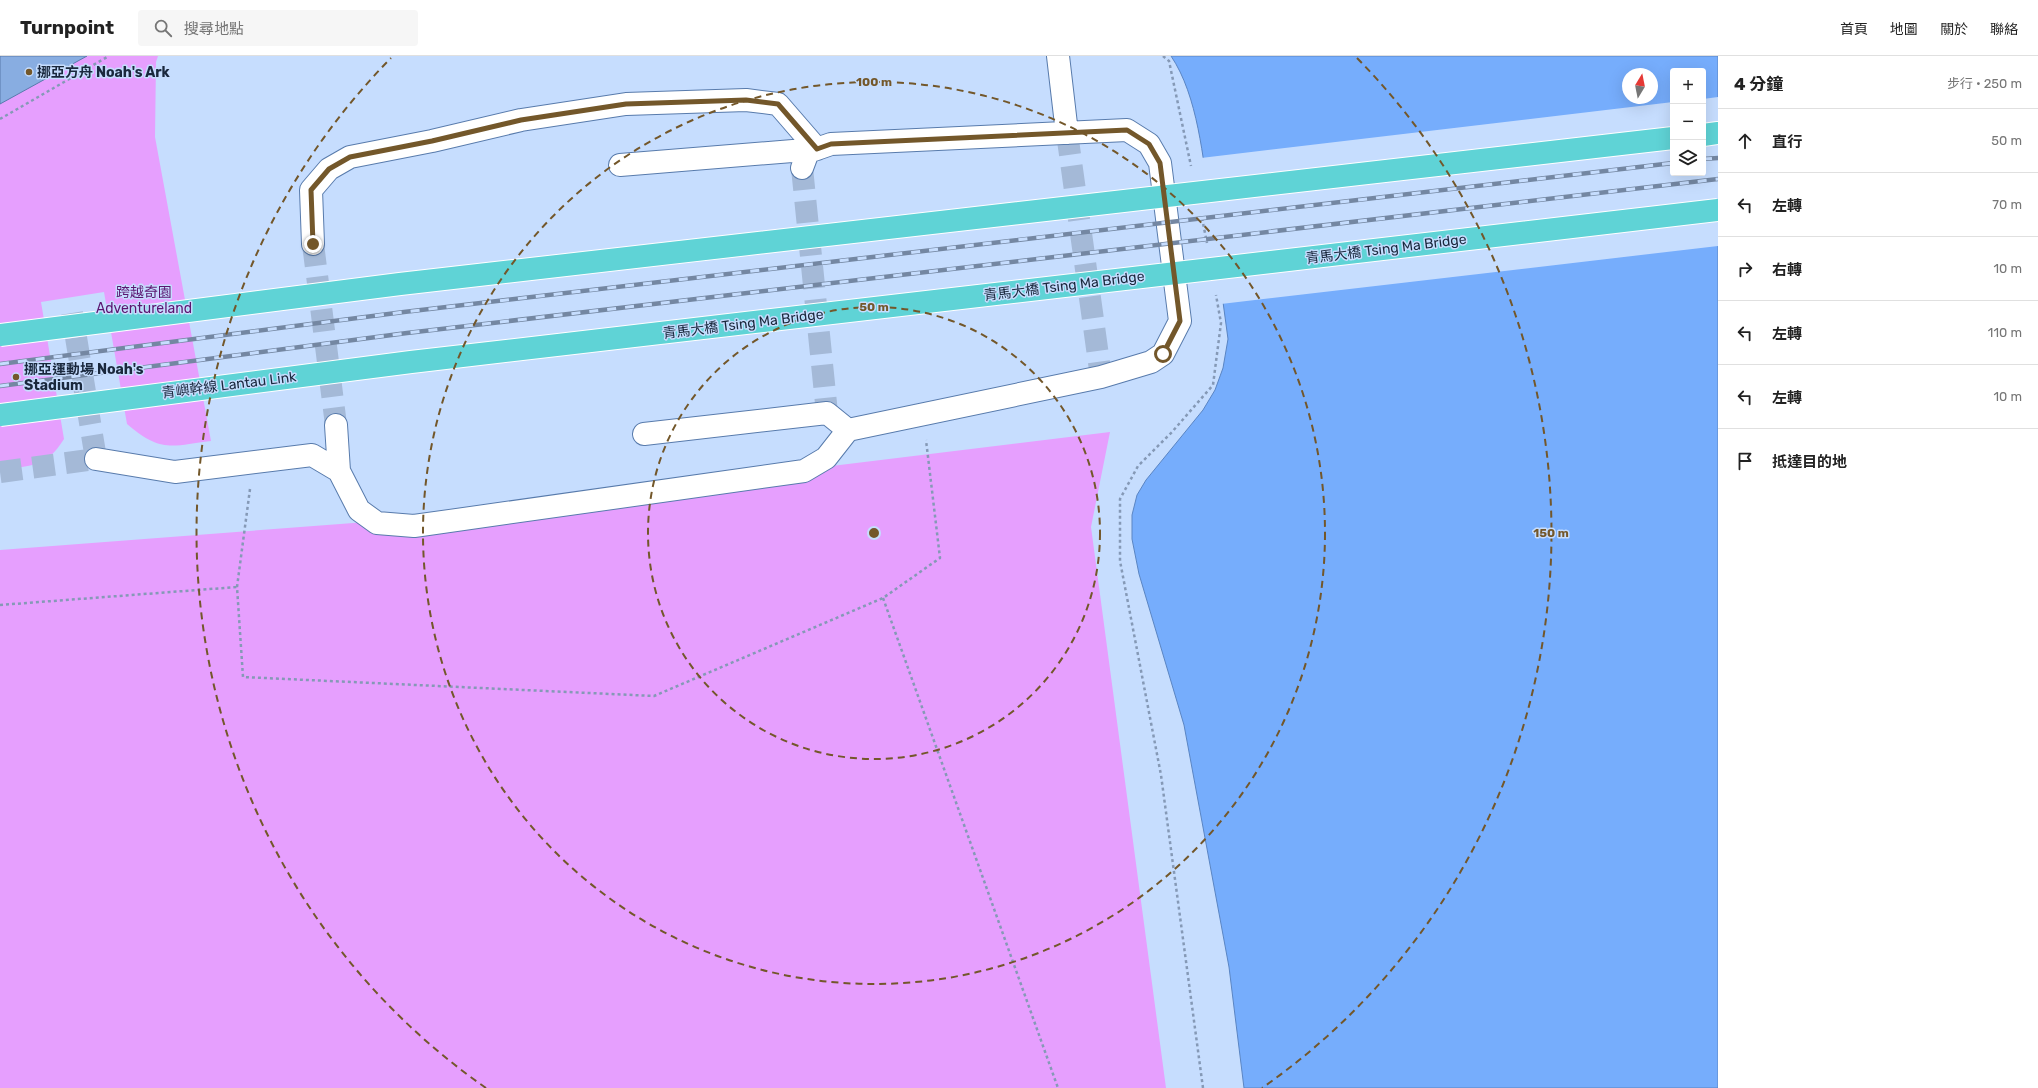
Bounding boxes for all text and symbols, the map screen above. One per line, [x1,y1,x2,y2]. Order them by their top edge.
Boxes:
search box [138,10,418,46]
text: Turnpoint [20,16,114,39]
icon: search [152,17,174,39]
text: 搜尋地點 [184,20,244,38]
text: 首頁 [1840,21,1868,38]
text: 地圖 [1890,21,1918,38]
text: 關於 [1940,21,1968,38]
text: 聯絡 [1990,21,2018,38]
place label: 挪亞方舟 Noah's Ark [37,64,171,81]
marker: 挪亞方舟 Noah's Ark [24,67,34,77]
north arrow [1622,68,1658,104]
map controls [1670,68,1706,176]
button: + [1670,68,1706,104]
text: 4 分鐘 [1734,74,1783,94]
text: 100 m [856,75,892,89]
text: 步行 · 250 m [1947,76,2022,91]
button: − [1670,104,1706,140]
icon: ahead [1734,130,1756,152]
text: 直行 [1772,133,1802,151]
text: 50 m [1991,133,2022,148]
button: layers [1670,140,1706,176]
icon: left [1734,194,1756,216]
text: 左轉 [1772,197,1802,215]
text: 70 m [1992,197,2022,212]
street label: 青馬大橋 Tsing Ma Bridge [1305,231,1468,267]
route end [304,235,322,253]
icon: right [1734,258,1756,280]
text: 右轉 [1772,261,1802,279]
text: 10 m [1993,261,2022,276]
street label: 青馬大橋 Tsing Ma Bridge [983,268,1146,304]
park label: 跨越奇園 Adventureland [96,284,192,317]
text: 50 m [859,300,889,314]
street label: 青馬大橋 Tsing Ma Bridge [662,306,825,342]
icon: left [1734,322,1756,344]
text: 左轉 [1772,325,1802,343]
text: 110 m [1988,325,2022,340]
route start [1154,345,1172,363]
place label: 挪亞運動場 Noah's Stadium [24,361,144,394]
street label: 青嶼幹線 Lantau Link [161,368,298,402]
marker: 挪亞運動場 Noah's Stadium [11,372,21,382]
icon: left [1734,386,1756,408]
text: 左轉 [1772,389,1802,407]
text: 10 m [1993,389,2022,404]
icon: arrive [1734,450,1756,472]
text: 抵達目的地 [1772,453,1847,471]
centre of rings [867,526,881,540]
text: 150 m [1533,526,1569,540]

